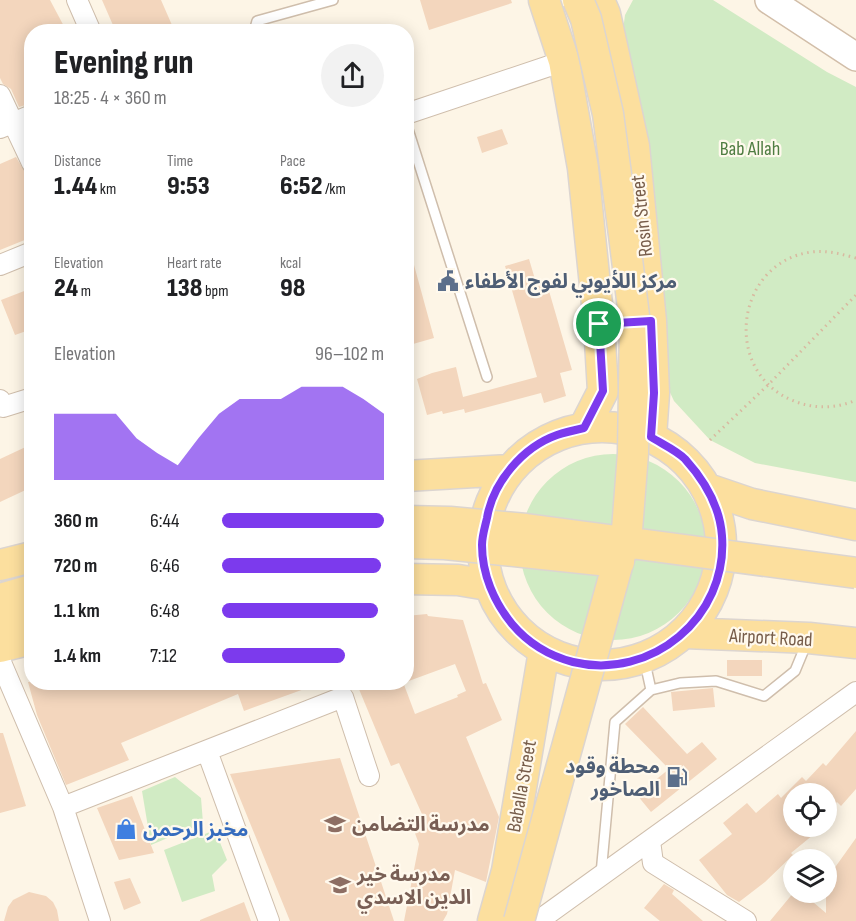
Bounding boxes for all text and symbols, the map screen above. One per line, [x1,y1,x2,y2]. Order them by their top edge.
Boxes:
text: Evening run [54,43,194,83]
button: share [321,44,384,107]
text: 18:25 · 4 × 360 m [54,86,167,110]
park label: Bab Allah [720,137,780,161]
text: Distance [54,152,101,171]
text: Time [167,152,193,171]
text: Pace [280,152,305,171]
text: 1.44 [54,171,97,202]
text: 9:53 [167,171,210,202]
text: 6:52 [280,171,322,202]
street label: Rosin Street [626,174,658,258]
text: km [97,180,116,199]
text: /km [322,180,346,199]
text: Elevation [54,254,103,273]
text: Heart rate [167,254,222,273]
text: kcal [280,254,301,273]
public building icon: مركز اللأيوبي لفوج الأطفاء [436,269,460,293]
place label: مركز اللأيوبي لفوج الأطفاء [465,269,677,298]
text: 24 [54,273,78,304]
text: 138 [167,273,202,304]
text: 98 [280,273,305,304]
text: m [78,282,91,301]
text: bpm [202,282,228,301]
pin [573,298,624,349]
icon: arrive [582,307,615,340]
text: Elevation [54,342,116,366]
text: 96–102 m [315,342,384,366]
text: 360 m [54,509,98,533]
text: 6:44 [150,509,179,533]
text: 720 m [54,554,97,578]
text: 6:46 [150,554,180,578]
text: 1.1 km [54,599,100,623]
text: 6:48 [150,599,180,623]
street label: Airport Road [728,624,813,652]
text: 1.4 km [54,644,101,668]
text: 7:12 [150,644,177,668]
street label: Baballa Street [502,738,542,834]
place label: محطة وقود الصاخور [565,755,660,802]
fuel station icon: محطة وقود الصاخور [665,765,689,789]
map controls [783,783,837,903]
button: locate [783,783,837,837]
school or university icon: مدرسة التضامن [323,812,347,836]
place label: مدرسة التضامن [352,813,490,837]
shop icon: مخبز الرحمن [114,817,138,841]
place label: مخبز الرحمن [143,818,248,842]
button: layers [783,849,837,903]
place label: مدرسة خير الدين الاسدي [356,863,471,914]
school or university icon: مدرسة خير الدين الاسدي [328,873,352,897]

